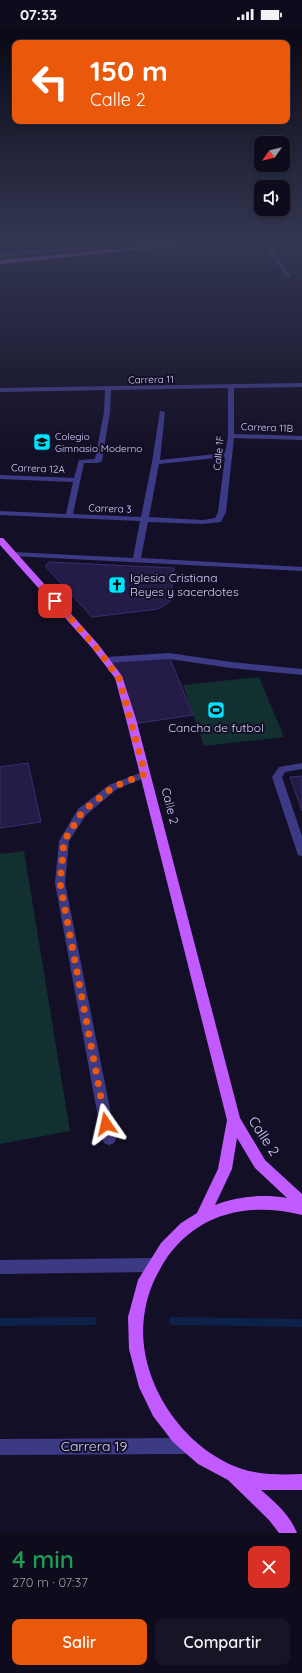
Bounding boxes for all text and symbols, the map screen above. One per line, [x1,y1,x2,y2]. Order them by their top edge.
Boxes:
text: 07:33 [20,5,57,24]
text: 150 m [90,53,168,88]
icon: left [24,56,76,108]
text: Calle 2 [90,88,146,111]
north arrow [254,136,290,172]
map controls [254,136,290,216]
button: sound [254,180,290,216]
street label: Carrera 11 [128,373,174,386]
street label: Carrera 11B [241,420,294,435]
place label: Colegio Gimnasio Moderno [55,430,142,455]
school or university icon: Colegio Gimnasio Moderno [32,432,52,452]
street label: Calle 1F [210,435,227,471]
street label: Carrera 12A [11,461,66,476]
street label: Carrera 3 [88,501,132,516]
place label: Iglesia Cristiana Reyes y sacerdotes [130,570,239,599]
church icon: Iglesia Cristiana Reyes y sacerdotes [107,575,127,595]
pin [38,584,72,618]
icon: arrive [44,590,66,612]
sports icon: Cancha de futbol [206,700,226,720]
place label: Cancha de futbol [168,720,264,735]
street label: Calle 2 [159,786,182,826]
position arrow [85,1103,127,1145]
street label: Calle 2 [245,1113,284,1159]
street label: Carrera 19 [61,1437,127,1455]
text: 4 min [12,1544,74,1574]
button: close [248,1546,290,1588]
text: 270 m · 07:37 [12,1574,88,1590]
button: Salir [12,1619,147,1665]
button: Compartir [155,1619,290,1665]

